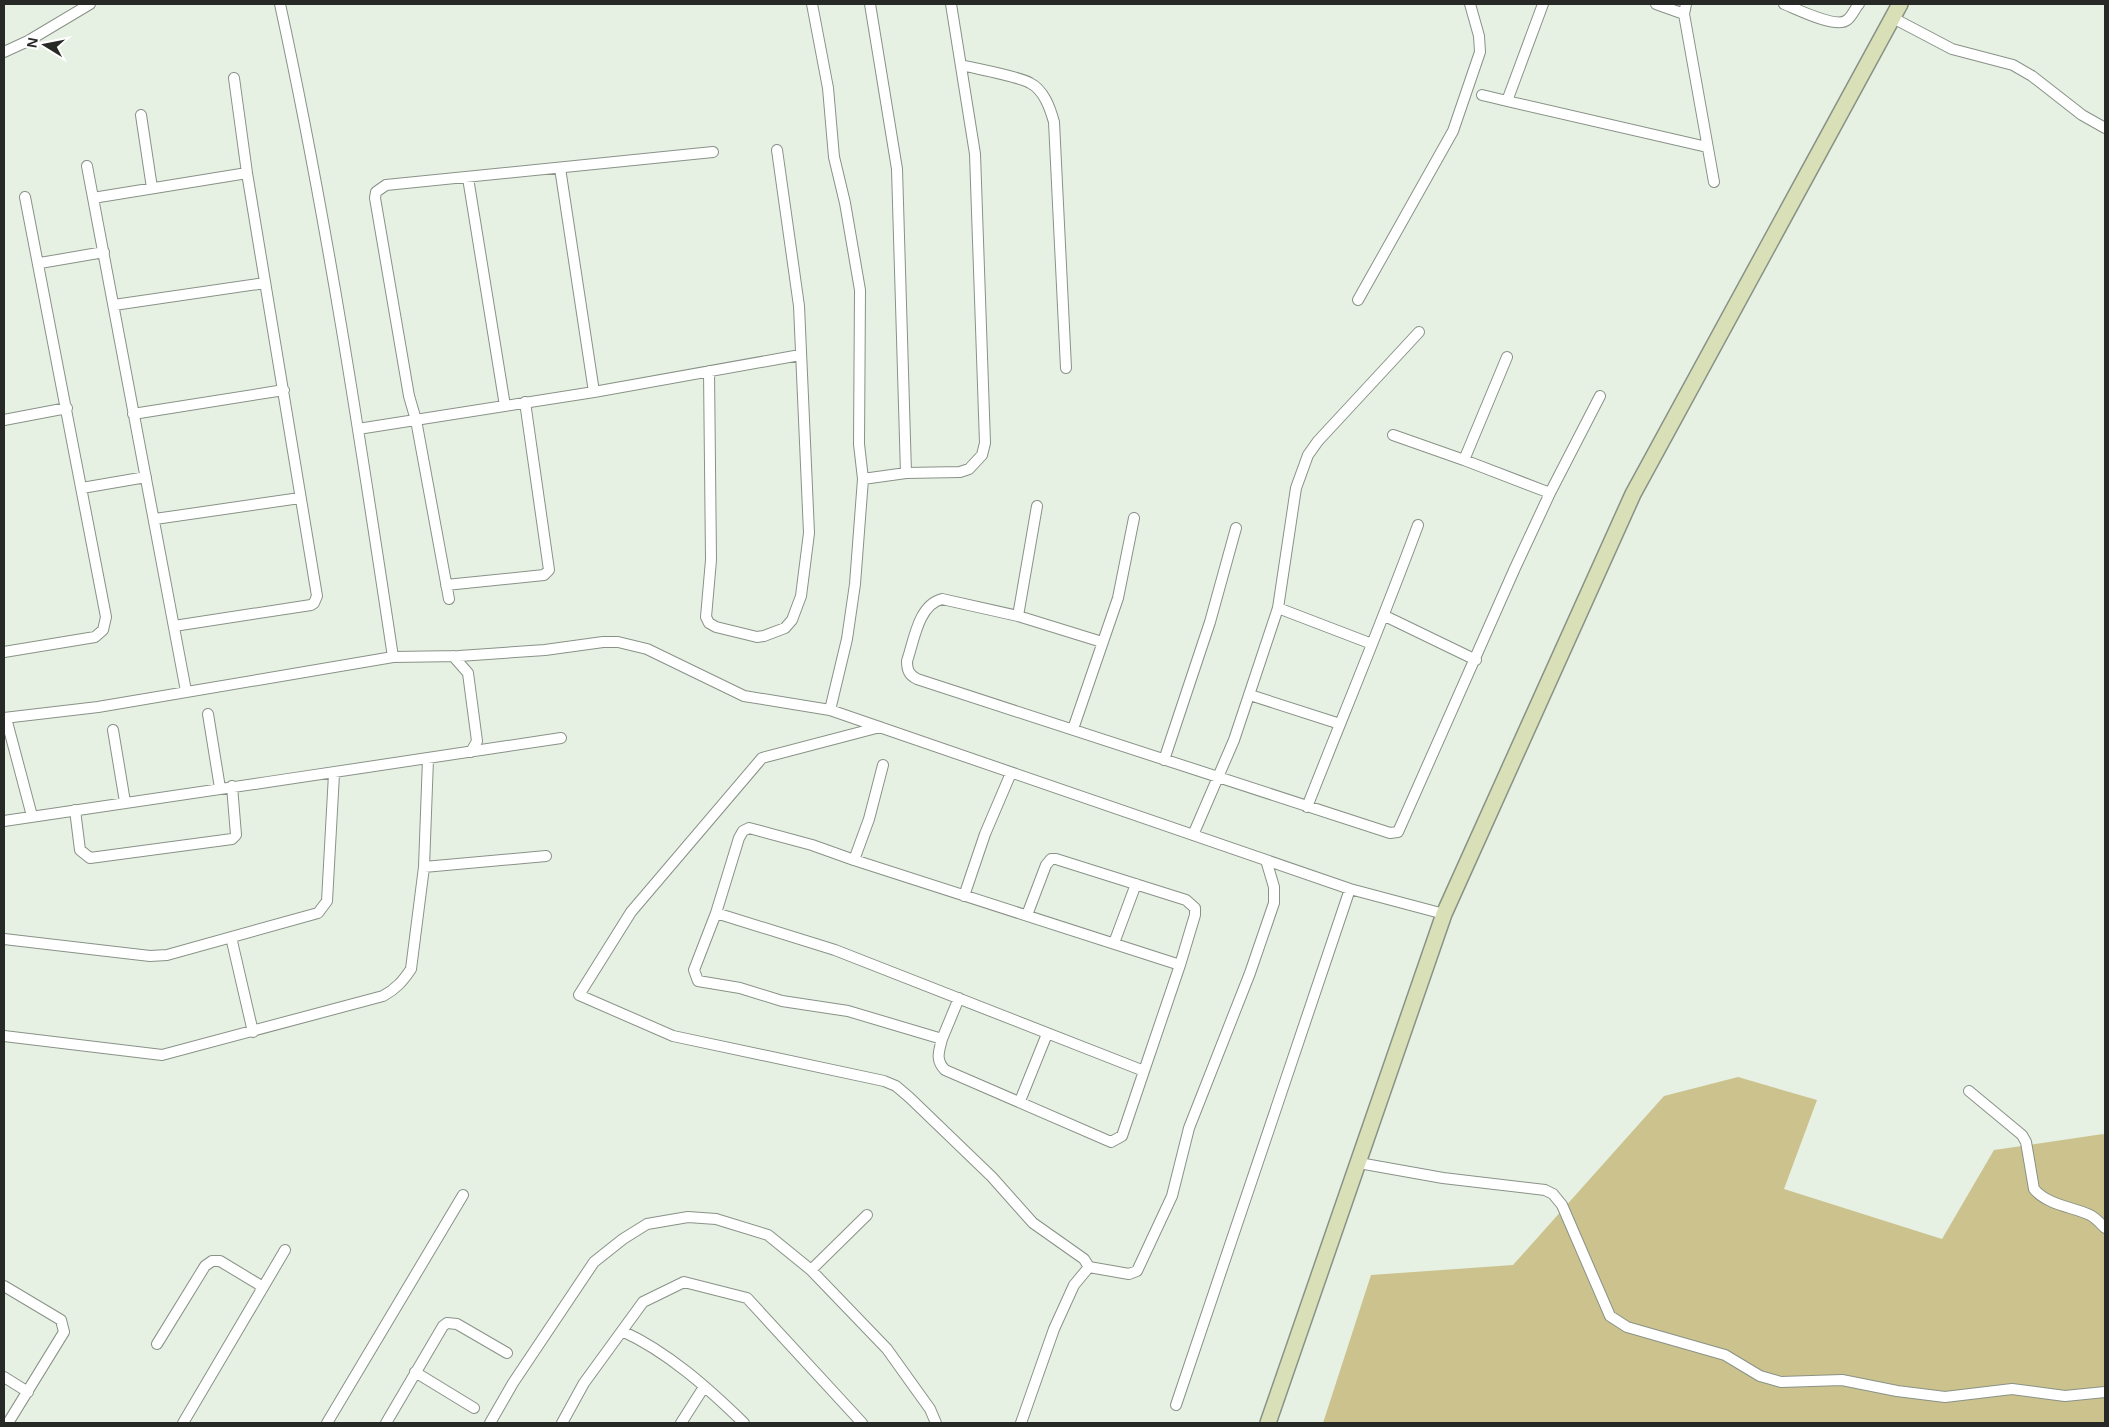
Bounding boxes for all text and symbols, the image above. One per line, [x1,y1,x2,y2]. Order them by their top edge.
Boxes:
north arrow [20,20,70,70]
text: N [23,36,41,49]

